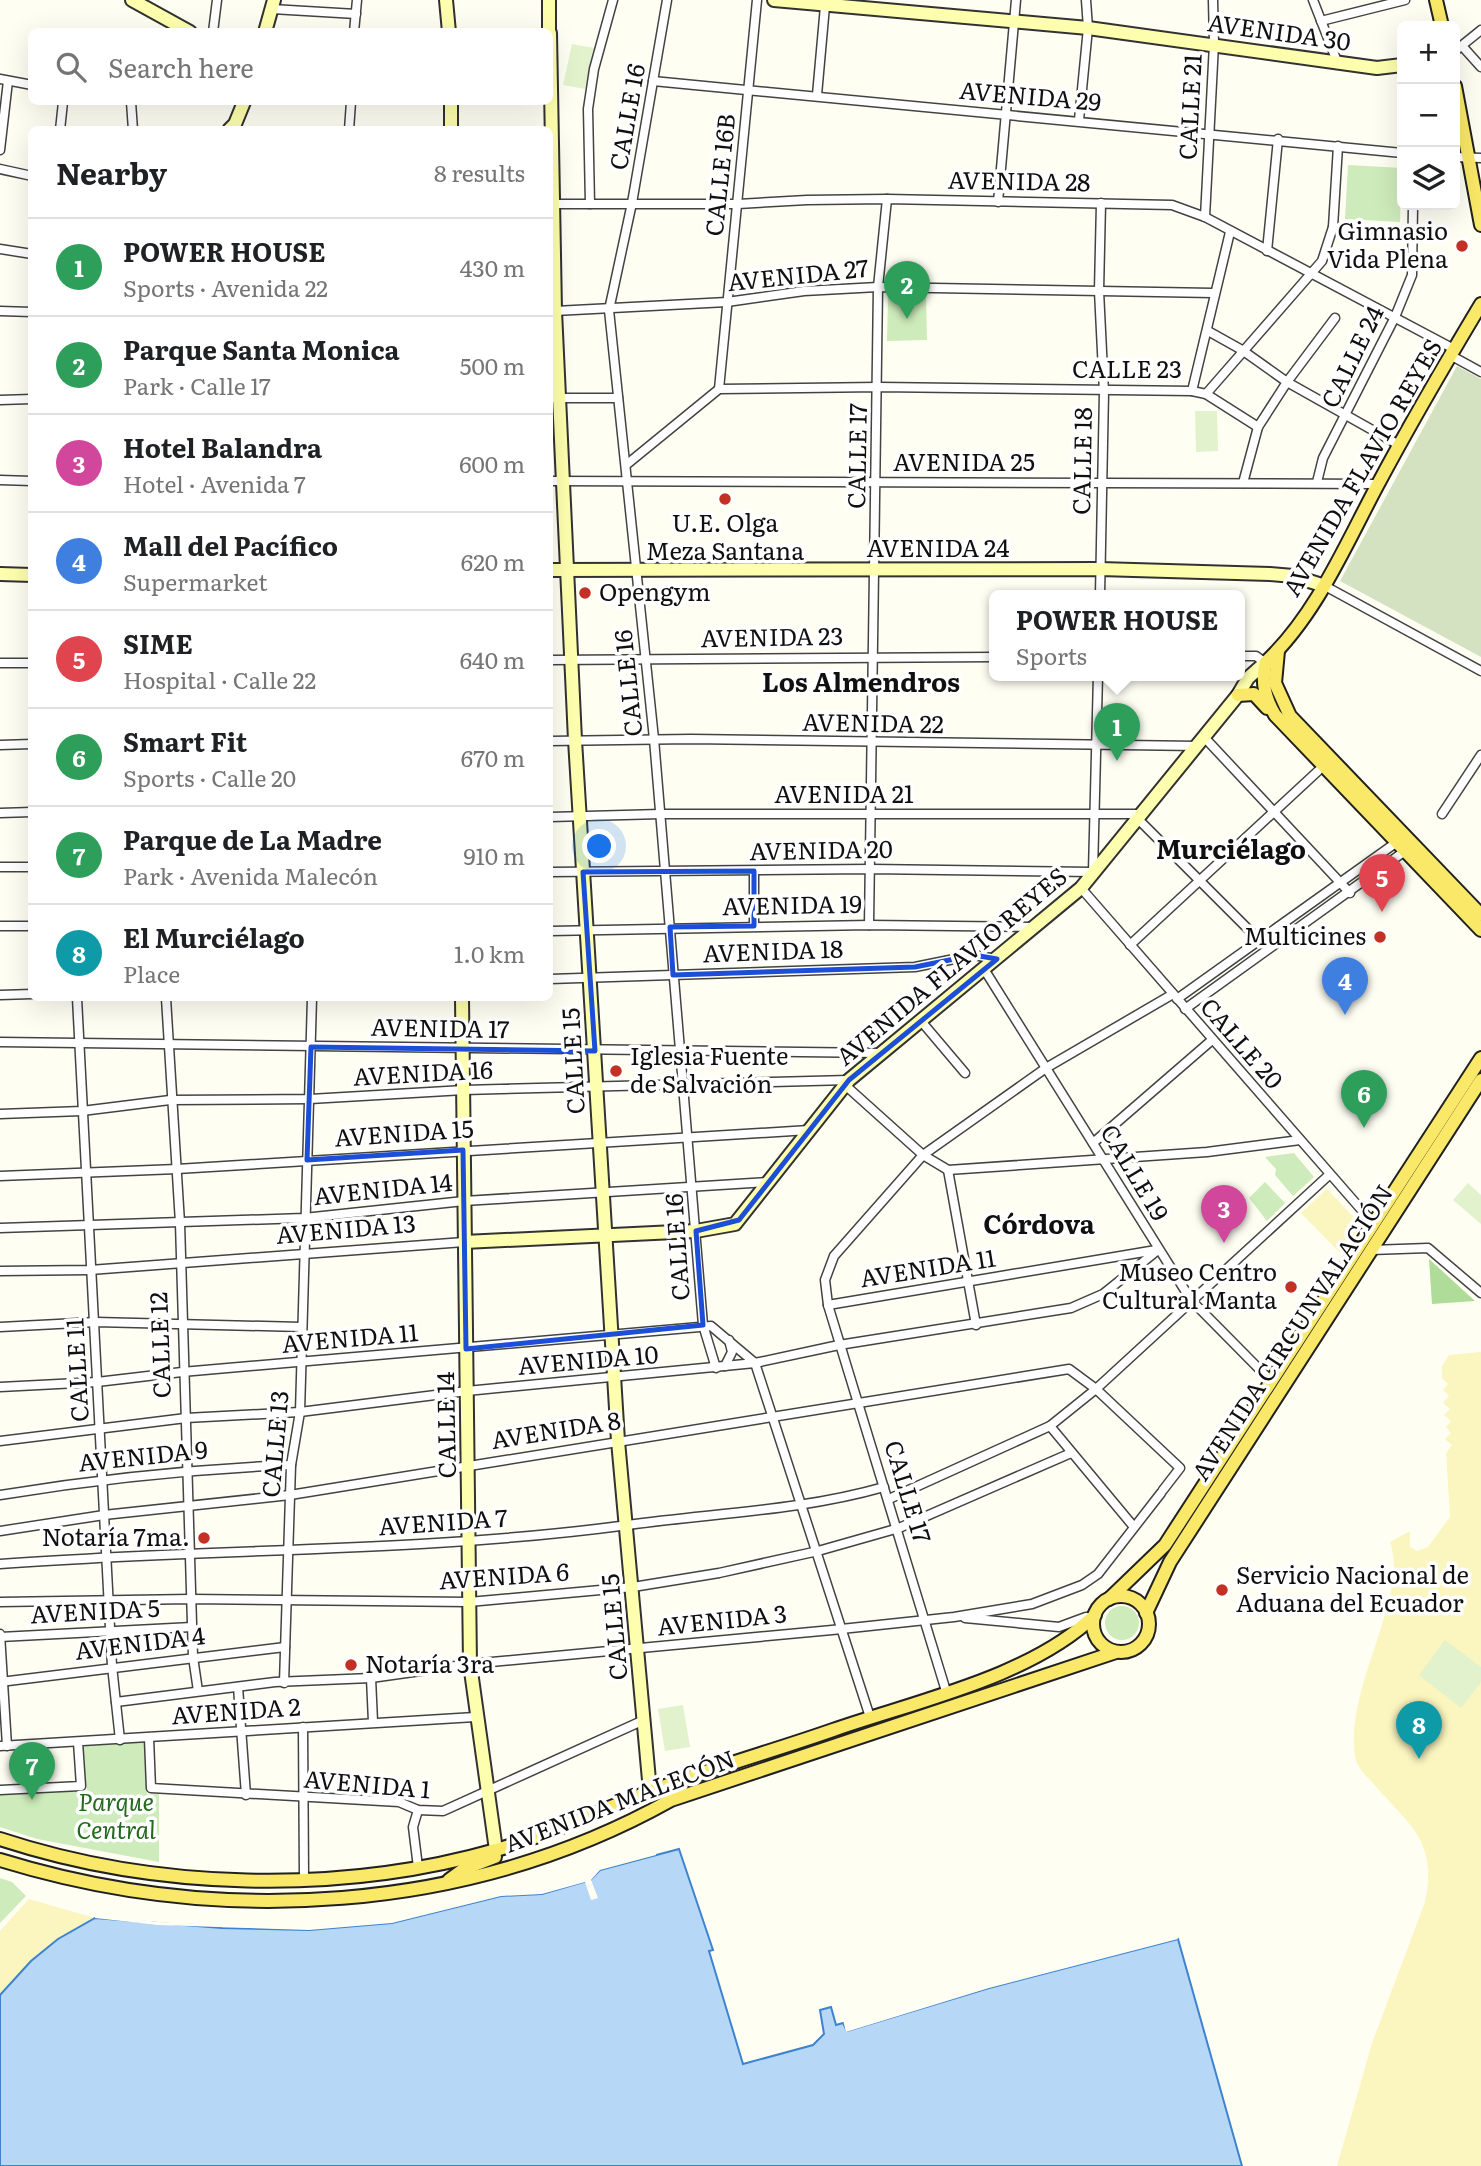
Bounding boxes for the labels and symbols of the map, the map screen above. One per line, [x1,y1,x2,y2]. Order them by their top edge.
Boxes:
street label: AVENIDA 30 [1205,3,1353,58]
street label: CALLE 21 [1168,53,1209,161]
street label: CALLE 16 [599,61,652,172]
street label: AVENIDA 29 [958,71,1103,118]
street label: CALLE 16B [695,112,742,238]
street label: AVENIDA 28 [947,161,1091,198]
place label: Gimnasio Vida Plena [1327,212,1448,275]
marker: Gimnasio Vida Plena [1454,238,1470,254]
street label: AVENIDA 27 [726,249,870,298]
pin: 2 [884,261,930,319]
street label: CALLE 24 [1311,299,1391,413]
street label: AVENIDA FLAVIO REYES [1273,331,1449,602]
street label: CALLE 23 [1072,350,1182,385]
street label: CALLE 17 [837,403,874,509]
street label: CALLE 18 [1062,407,1099,515]
street label: AVENIDA 25 [893,443,1035,478]
marker: U.E. Olga Meza Santana [717,491,733,507]
place label: U.E. Olga Meza Santana [646,504,804,567]
street label: AVENIDA 24 [867,529,1009,564]
place label: Opengym [599,573,711,608]
marker: Opengym [577,585,593,601]
street label: AVENIDA 23 [700,617,844,654]
street label: CALLE 16 [603,628,650,738]
district label: Los Almendros [762,661,960,700]
street label: AVENIDA 22 [802,703,944,740]
pin: 1 [1094,703,1140,761]
street label: AVENIDA 21 [774,775,914,810]
district label: Murciélago [1156,828,1306,867]
your location [582,829,616,863]
street label: AVENIDA 20 [749,830,893,867]
pin: 5 [1359,854,1405,912]
street label: AVENIDA FLAVIO REYES [827,858,1074,1072]
street label: AVENIDA 19 [722,885,862,922]
place label: Multicines [1244,917,1366,952]
marker: Multicines [1372,929,1388,945]
street label: AVENIDA 18 [702,930,844,969]
pin: 4 [1322,957,1368,1015]
street label: CALLE 20 [1193,989,1292,1096]
street label: CALLE 15 [551,1007,592,1115]
street label: AVENIDA 17 [370,1008,510,1045]
place label: Iglesia Fuente de Salvación [630,1037,788,1100]
street label: AVENIDA 16 [352,1050,494,1093]
marker: Iglesia Fuente de Salvación [608,1063,624,1079]
pin: 6 [1341,1070,1387,1128]
street label: AVENIDA 15 [333,1109,475,1154]
street label: CALLE 19 [1094,1117,1179,1227]
street label: AVENIDA 14 [312,1163,454,1212]
street label: AVENIDA CIRCUNVALACIÓN [1182,1177,1400,1487]
pin: 3 [1201,1185,1247,1243]
street label: CALLE 16 [654,1192,697,1302]
district label: Córdova [983,1203,1095,1242]
street label: AVENIDA 13 [274,1204,417,1251]
street label: AVENIDA 11 [857,1238,998,1295]
place label: Museo Centro Cultural Manta [1102,1253,1277,1316]
marker: Museo Centro Cultural Manta [1283,1279,1299,1295]
street label: CALLE 12 [139,1291,178,1399]
street label: AVENIDA 11 [280,1313,420,1360]
street label: CALLE 11 [55,1317,96,1423]
street label: AVENIDA 10 [516,1335,660,1382]
street label: CALLE 14 [426,1371,463,1479]
street label: CALLE 13 [251,1389,296,1499]
street label: AVENIDA 8 [488,1401,623,1456]
street label: AVENIDA 9 [76,1430,209,1479]
street label: CALLE 17 [877,1436,942,1547]
street label: AVENIDA 7 [377,1499,509,1542]
place label: Notaría 7ma. [42,1518,190,1553]
marker: Notaría 7ma. [196,1530,212,1546]
street label: AVENIDA 6 [438,1552,570,1597]
place label: Servicio Nacional de Aduana del Ecuador [1236,1556,1469,1619]
street label: CALLE 15 [590,1573,635,1682]
marker: Servicio Nacional de Aduana del Ecuador [1214,1582,1230,1598]
street label: AVENIDA 5 [29,1589,161,1630]
street label: AVENIDA 3 [655,1594,788,1643]
street label: AVENIDA 4 [73,1616,207,1667]
place label: Notaría 3ra [365,1645,494,1680]
marker: Notaría 3ra [343,1657,359,1673]
street label: AVENIDA 2 [170,1688,302,1731]
pin: 8 [1396,1701,1442,1759]
street label: AVENIDA MALECÓN [499,1740,740,1860]
pin: 7 [9,1742,55,1800]
street label: AVENIDA 1 [302,1760,432,1806]
park label: Parque Central [76,1783,156,1846]

